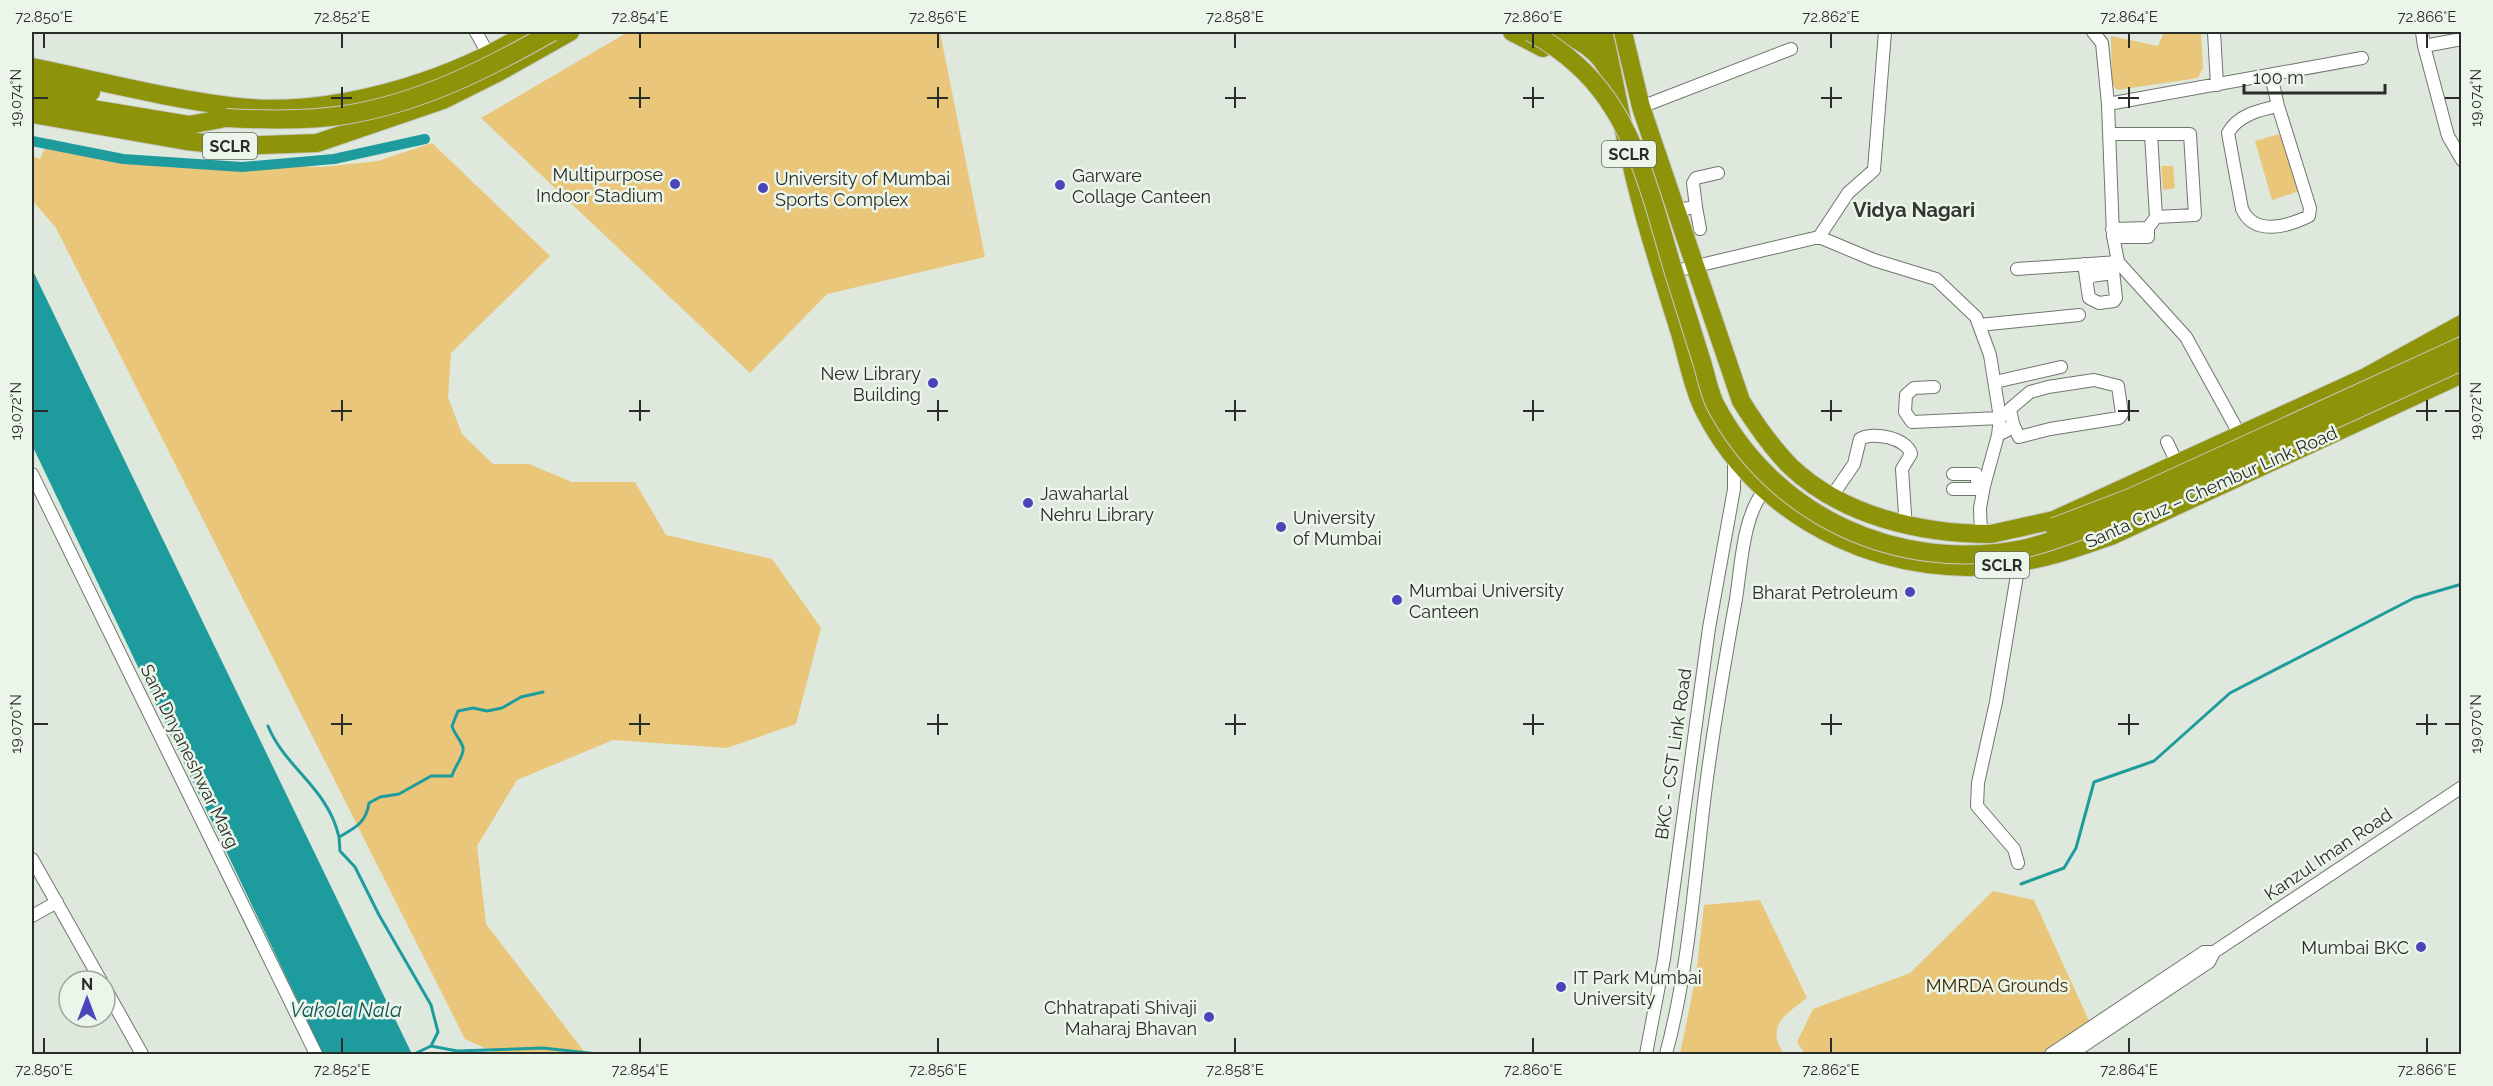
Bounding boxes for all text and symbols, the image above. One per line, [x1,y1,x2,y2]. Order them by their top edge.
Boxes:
text: 72.850°E [15,8,73,26]
text: 72.852°E [314,8,370,26]
text: 72.854°E [612,8,668,26]
text: 72.856°E [909,8,967,26]
text: 72.858°E [1206,8,1264,26]
text: 72.860°E [1504,8,1562,26]
text: 72.862°E [1802,8,1860,26]
text: 72.864°E [2100,8,2158,26]
text: 72.866°E [2398,8,2456,26]
scale bar [2244,57,2385,95]
text: 100 m [2253,67,2304,88]
text: 19.074°N [7,69,25,127]
text: 19.074°N [2467,69,2485,127]
road number: SCLR [203,133,257,159]
road number: SCLR [1602,141,1656,167]
place label: Multipurpose Indoor Stadium [536,164,663,206]
place label: Garware Collage Canteen [1072,165,1211,207]
place label: University of Mumbai Sports Complex [775,168,950,210]
marker: Multipurpose Indoor Stadium [668,177,682,191]
marker: Garware Collage Canteen [1053,178,1067,192]
marker: University of Mumbai Sports Complex [756,181,770,195]
district label: Vidya Nagari [1853,198,1975,222]
place label: New Library Building [821,363,921,405]
marker: New Library Building [926,376,940,390]
text: 19.072°N [7,382,25,440]
text: 19.072°N [2467,382,2485,440]
street label: Santa Cruz – Chembur Link Road [2082,422,2340,552]
place label: Jawaharlal Nehru Library [1040,483,1154,525]
marker: Jawaharlal Nehru Library [1021,496,1035,510]
place label: University of Mumbai [1293,507,1382,549]
marker: University of Mumbai [1274,520,1288,534]
road number: SCLR [1975,552,2029,578]
place label: Mumbai University Canteen [1409,580,1564,622]
place label: Bharat Petroleum [1752,582,1898,603]
marker: Bharat Petroleum [1903,585,1917,599]
marker: Mumbai University Canteen [1390,593,1404,607]
street label: Sant Dnyaneshwar Marg [136,661,244,851]
street label: BKC - CST Link Road [1651,667,1695,841]
text: 19.070°N [7,694,25,754]
text: 19.070°N [2467,694,2485,754]
street label: Kanzul Iman Road [2260,804,2396,904]
place label: Mumbai BKC [2301,937,2409,958]
marker: Mumbai BKC [2414,940,2428,954]
place label: IT Park Mumbai University [1573,967,1702,1009]
north arrow [57,969,117,1029]
text: N [81,975,93,994]
park label: MMRDA Grounds [1926,975,2069,996]
marker: IT Park Mumbai University [1554,980,1568,994]
place label: Chhatrapati Shivaji Maharaj Bhavan [1044,997,1197,1039]
water label: Vakola Nala [290,998,402,1022]
marker: Chhatrapati Shivaji Maharaj Bhavan [1202,1010,1216,1024]
text: 72.850°E [15,1061,73,1079]
text: 72.852°E [314,1061,370,1079]
text: 72.854°E [612,1061,668,1079]
text: 72.856°E [909,1061,967,1079]
text: 72.858°E [1206,1061,1264,1079]
text: 72.860°E [1504,1061,1562,1079]
text: 72.862°E [1802,1061,1860,1079]
text: 72.864°E [2100,1061,2158,1079]
text: 72.866°E [2398,1061,2456,1079]

